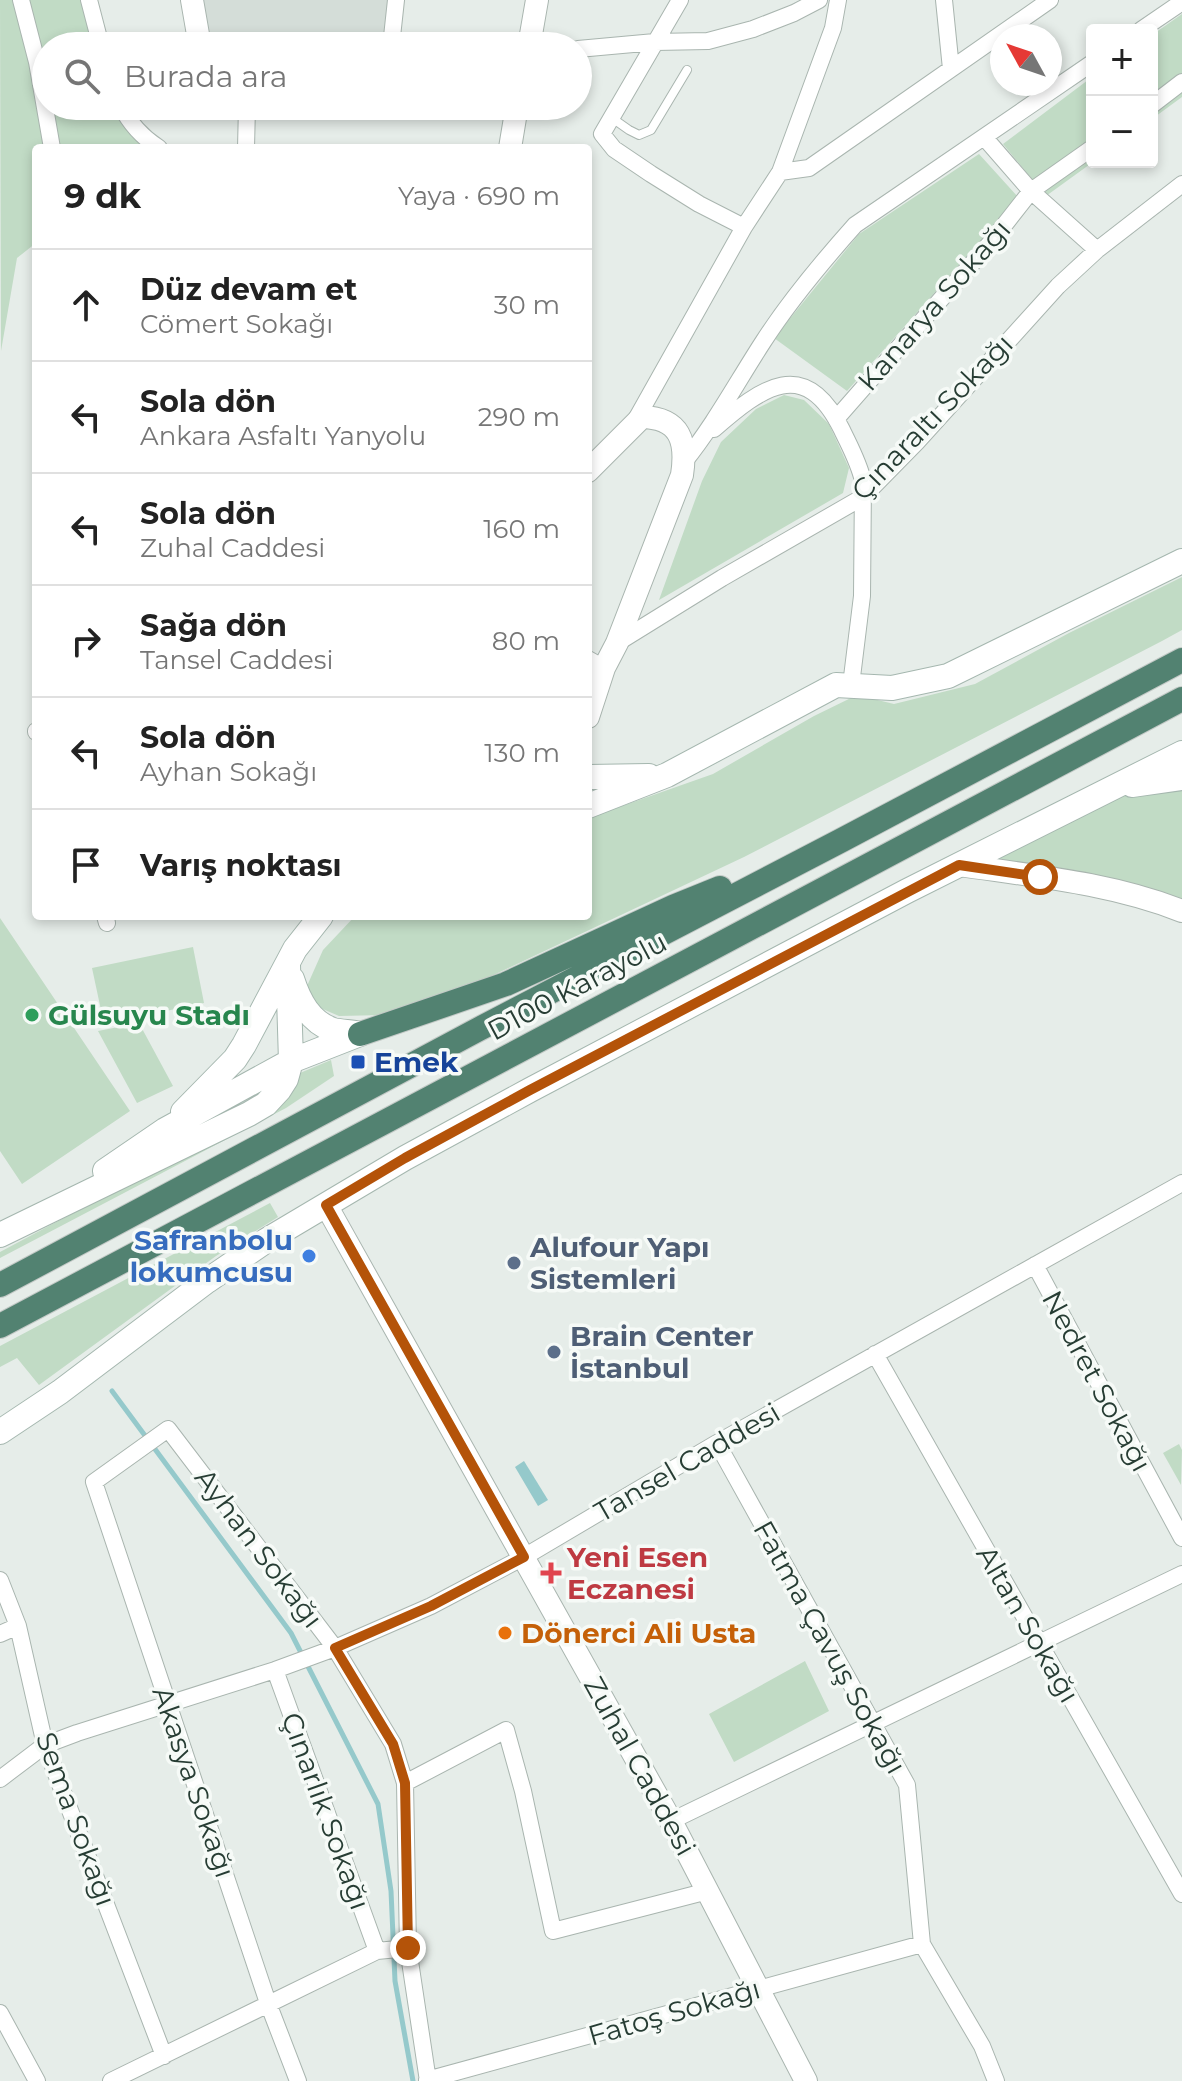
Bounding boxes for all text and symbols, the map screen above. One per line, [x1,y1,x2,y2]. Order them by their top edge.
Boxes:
north arrow [990,24,1062,96]
map controls [1086,24,1158,168]
button: + [1086,24,1158,96]
search box [32,32,592,120]
icon: search [60,54,104,98]
text: Burada ara [124,58,287,95]
button: − [1086,96,1158,168]
text: 9 dk [64,175,141,217]
text: Yaya · 690 m [398,180,560,212]
street label: Kanarya Sokağı [850,213,1018,397]
text: Düz devam et [140,271,357,308]
icon: ahead [64,283,108,327]
text: 30 m [494,289,560,321]
text: Cömert Sokağı [140,308,333,340]
street label: Çınaraltı Sokağı [844,327,1020,507]
text: Sola dön [140,383,276,420]
icon: left [64,395,108,439]
text: 290 m [478,401,560,433]
text: Ankara Asfaltı Yanyolu [140,420,426,452]
text: Sola dön [140,495,276,532]
icon: left [64,507,108,551]
text: 160 m [483,513,560,545]
text: Zuhal Caddesi [140,532,325,564]
text: Sağa dön [140,607,287,644]
icon: right [64,619,108,663]
text: 80 m [492,625,560,657]
text: Tansel Caddesi [140,644,334,676]
text: Sola dön [140,719,276,756]
icon: left [64,731,108,775]
text: 130 m [484,737,560,769]
text: Ayhan Sokağı [140,756,317,788]
icon: arrive [64,843,108,887]
text: Varış noktası [140,847,342,884]
route start [1022,859,1058,895]
street label: D100 Karayolu [482,924,672,1048]
place label: Gülsuyu Stadı [48,998,250,1032]
marker: Gülsuyu Stadı [23,1006,41,1024]
place label: Emek [374,1045,459,1079]
marker: Emek [349,1053,367,1071]
place label: Safranbolu lokumcusu [130,1223,293,1289]
place label: Alufour Yapı Sistemleri [529,1230,709,1296]
marker: Safranbolu lokumcusu [300,1247,318,1265]
marker: Alufour Yapı Sistemleri [505,1254,523,1272]
street label: Nedret Sokağı [1035,1285,1159,1477]
place label: Brain Center İstanbul [570,1319,754,1385]
marker: Brain Center İstanbul [545,1343,563,1361]
street label: Tansel Caddesi [588,1395,786,1529]
street label: Ayhan Sokağı [188,1462,330,1634]
street label: Fatma Çavuş Sokağı [746,1515,914,1779]
place label: Yeni Esen Eczanesi [566,1540,708,1606]
street label: Altan Sokağı [969,1540,1087,1708]
marker: Yeni Esen Eczanesi [542,1564,560,1582]
place label: Dönerci Ali Usta [521,1616,756,1650]
marker: Dönerci Ali Usta [496,1624,514,1642]
street label: Zuhal Caddesi [577,1671,703,1861]
street label: Akasya Sokağı [145,1682,243,1882]
street label: Çınarlık Sokağı [275,1708,377,1914]
street label: Sema Sokağı [29,1728,123,1910]
route end [390,1930,426,1966]
street label: Fatoş Sokağı [584,1971,764,2053]

